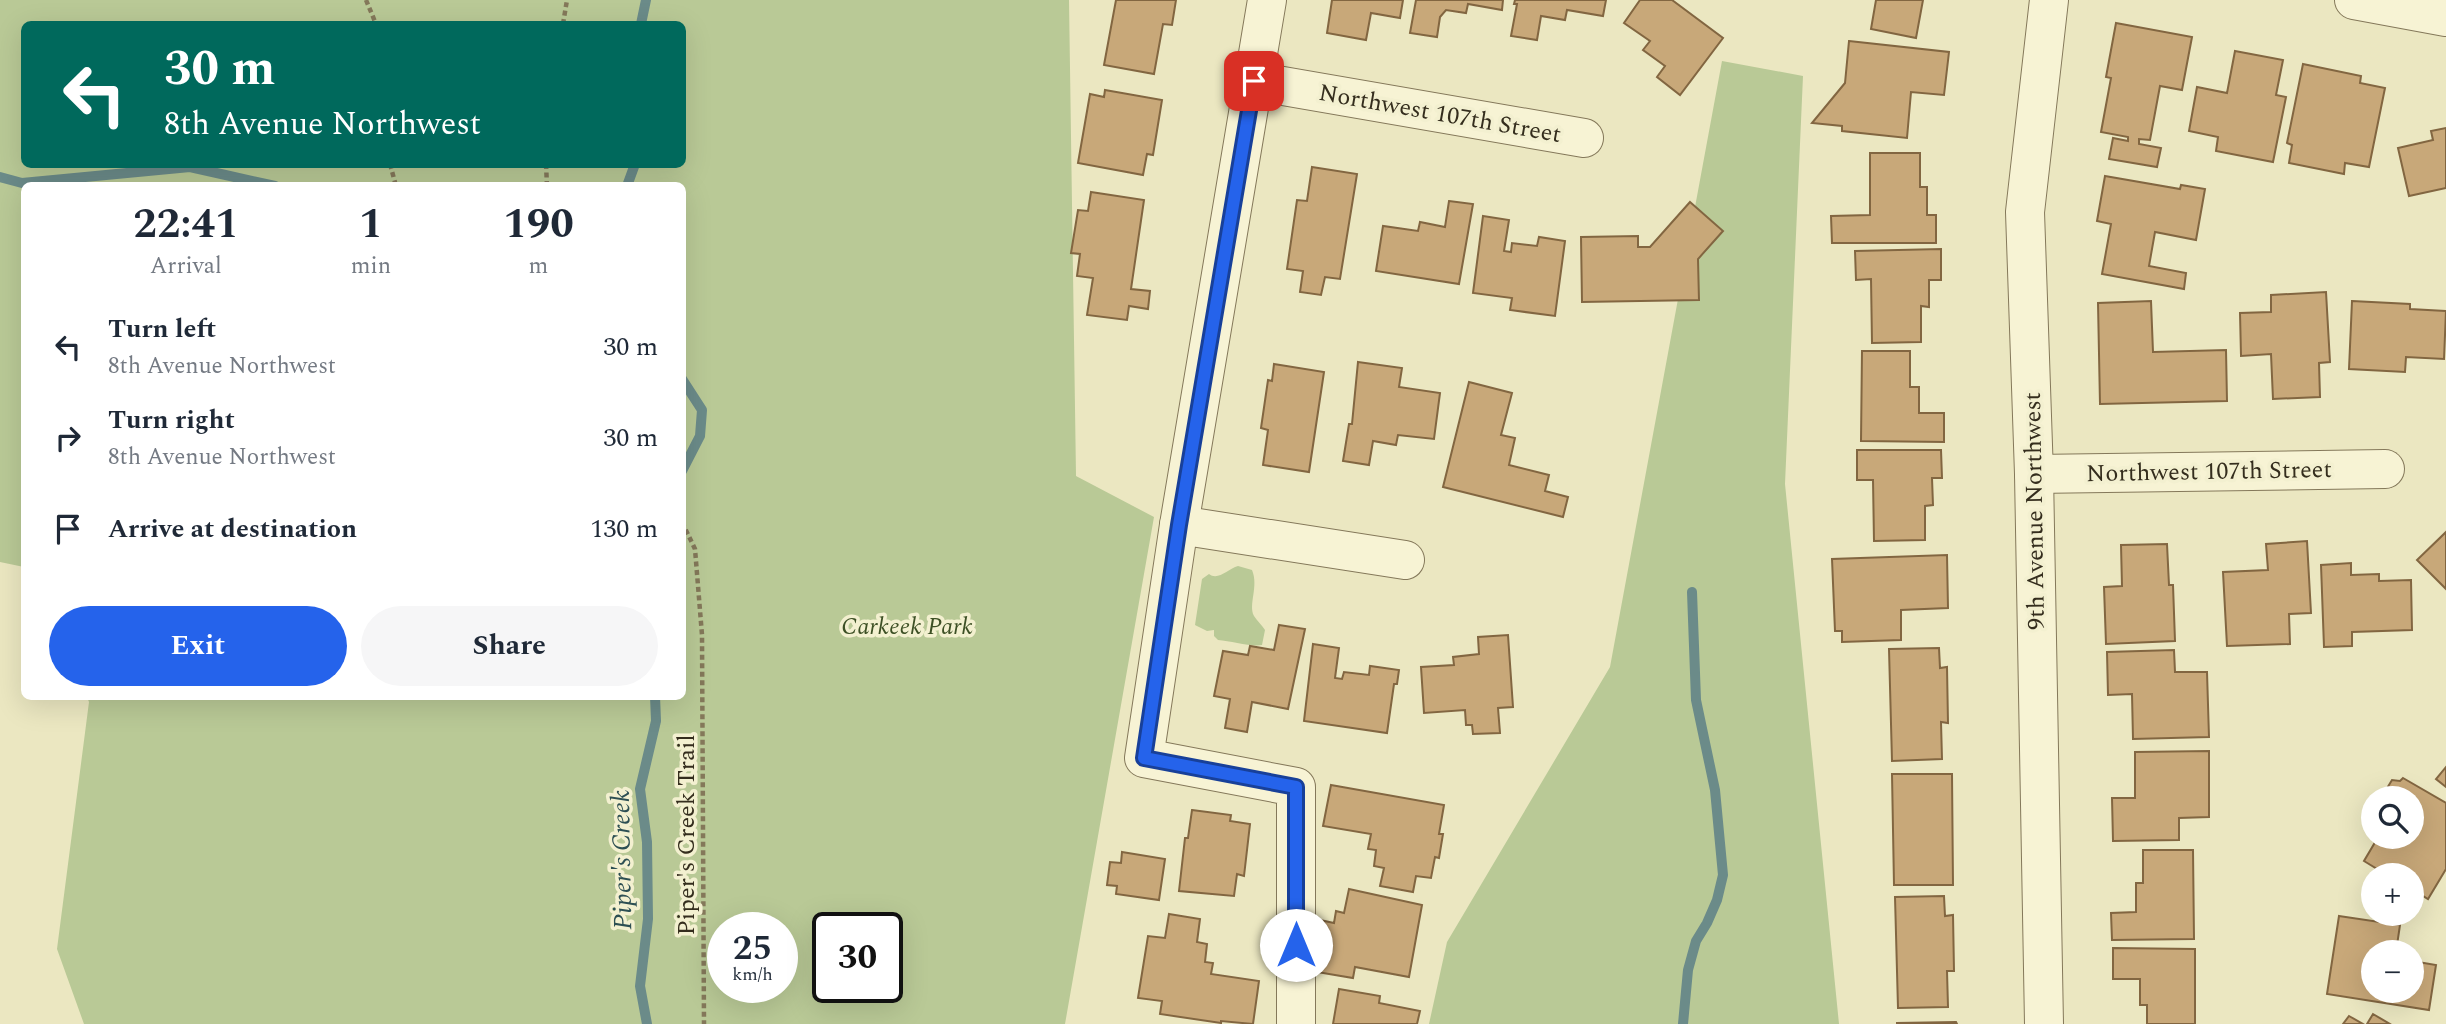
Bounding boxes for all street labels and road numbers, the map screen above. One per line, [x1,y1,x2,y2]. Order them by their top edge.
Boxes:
street label: Northwest 107th Street [1316,75,1564,153]
street label: 9th Avenue Northwest [2015,392,2055,630]
street label: Northwest 107th Street [2086,452,2332,492]
street label: Piper's Creek Trail [669,734,705,936]

